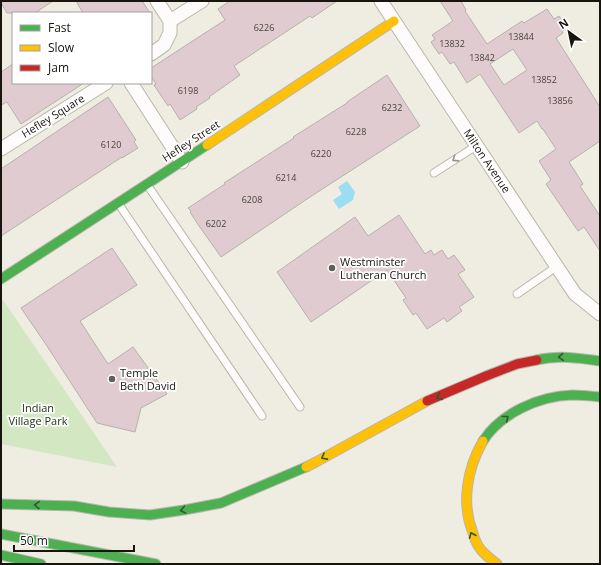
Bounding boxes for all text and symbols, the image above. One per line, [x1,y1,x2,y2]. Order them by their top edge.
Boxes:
legend [12,12,152,84]
north arrow [549,12,589,52]
text: N [555,14,571,32]
text: Fast [48,19,71,36]
house number: 6226 [254,21,274,34]
house number: 13844 [508,30,534,43]
house number: 13832 [439,37,465,50]
text: Slow [48,39,75,56]
house number: 13842 [469,51,495,64]
text: Jam [47,59,69,76]
house number: 13852 [531,73,557,86]
house number: 6198 [178,84,198,97]
street label: Hefley Square [18,90,87,141]
house number: 13856 [547,94,573,107]
house number: 6232 [382,101,402,114]
street label: Hefley Street [159,116,223,165]
house number: 6228 [346,125,366,138]
street label: Milton Avenue [461,126,514,196]
house number: 6120 [101,138,121,151]
house number: 6220 [311,147,331,160]
one-way arrow [452,155,459,162]
house number: 6214 [276,171,296,184]
house number: 6208 [242,193,262,206]
house number: 6202 [206,217,226,230]
place label: Westminster Lutheran Church [340,254,426,282]
marker: Westminster Lutheran Church [327,263,337,273]
one-way arrow [558,353,564,361]
place label: Temple Beth David [120,365,176,393]
marker: Temple Beth David [107,374,117,384]
one-way arrow [435,392,443,400]
park label: Indian Village Park [8,400,68,428]
one-way arrow [501,416,508,423]
one-way arrow [321,453,328,460]
one-way arrow [34,501,40,509]
one-way arrow [180,505,186,514]
scale bar [14,527,134,553]
one-way arrow [469,531,477,538]
text: 50 m [20,532,48,549]

